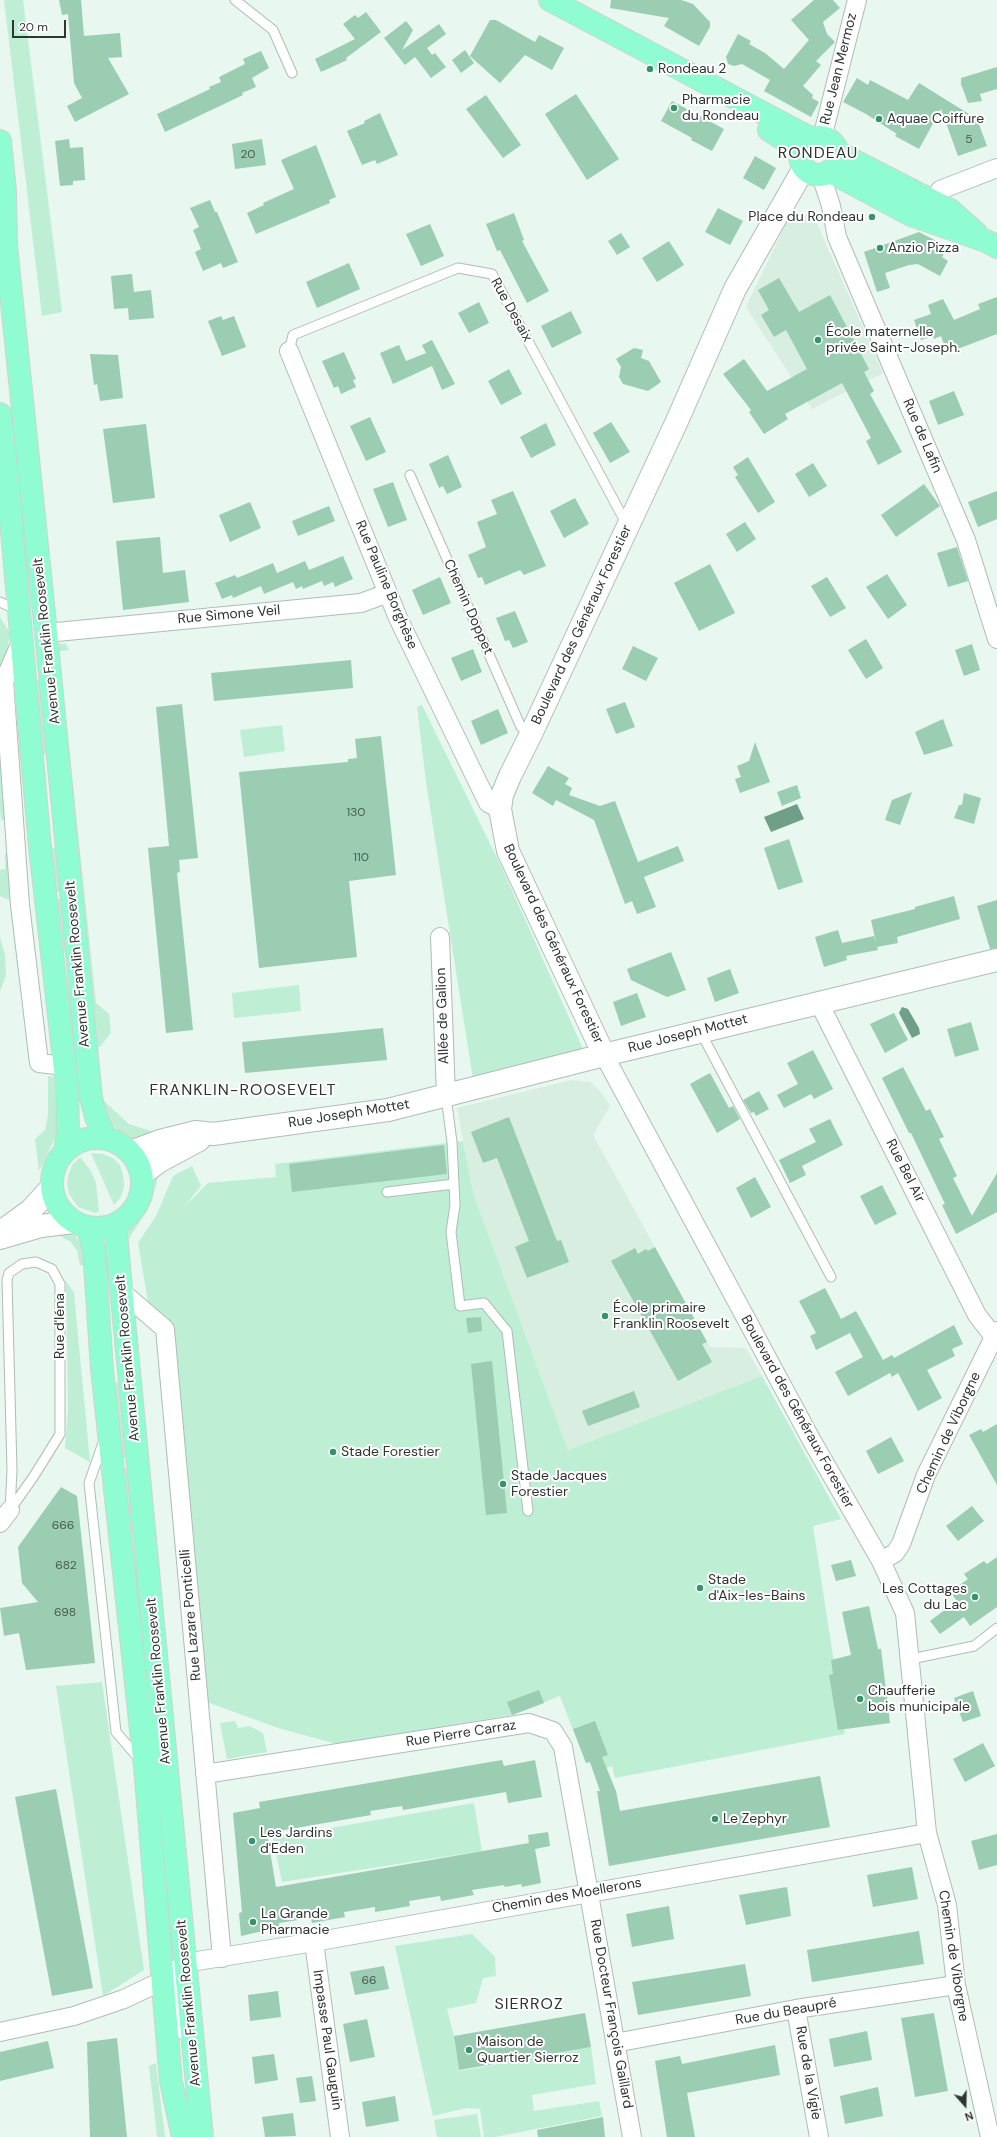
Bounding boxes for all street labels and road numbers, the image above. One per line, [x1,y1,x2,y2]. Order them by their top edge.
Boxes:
street label: Rue Jean Mermoz [817,11,861,127]
street label: Rue Desaix [487,275,535,345]
street label: Rue de Lafin [899,396,945,476]
street label: Rue Pauline Borghèse [351,518,421,652]
street label: Boulevard des Généraux Forestier [528,523,636,727]
street label: Avenue Franklin Roosevelt [30,557,64,725]
street label: Chemin Doppet [440,557,496,657]
street label: Rue Simone Veil [177,602,281,628]
street label: Boulevard des Généraux Forestier [499,842,607,1046]
street label: Avenue Franklin Roosevelt [62,880,94,1048]
street label: Allée de Galion [433,967,453,1065]
street label: Rue Joseph Mottet [626,1011,750,1057]
street label: Rue Joseph Mottet [287,1096,411,1132]
street label: Rue Bel Air [882,1136,928,1206]
street label: Avenue Franklin Roosevelt [112,1274,144,1442]
street label: Rue d'Iéna [52,1293,68,1359]
street label: Boulevard des Généraux Forestier [737,1313,857,1511]
street label: Chemin de Viborgne [913,1369,985,1497]
street label: Rue Lazare Ponticelli [177,1548,205,1682]
street label: Avenue Franklin Roosevelt [143,1597,175,1765]
street label: Rue Pierre Carraz [405,1717,517,1751]
street label: Chemin des Moellerons [491,1875,643,1917]
street label: Chemin de Viborgne [934,1889,972,2023]
street label: Rue Docteur François Gaillard [586,1918,636,2110]
street label: Avenue Franklin Roosevelt [173,1919,205,2087]
street label: Impasse Paul Gauguin [309,1969,345,2111]
street label: Rue du Beaupré [734,1995,838,2029]
street label: Rue de la Vigie [791,2025,825,2121]

